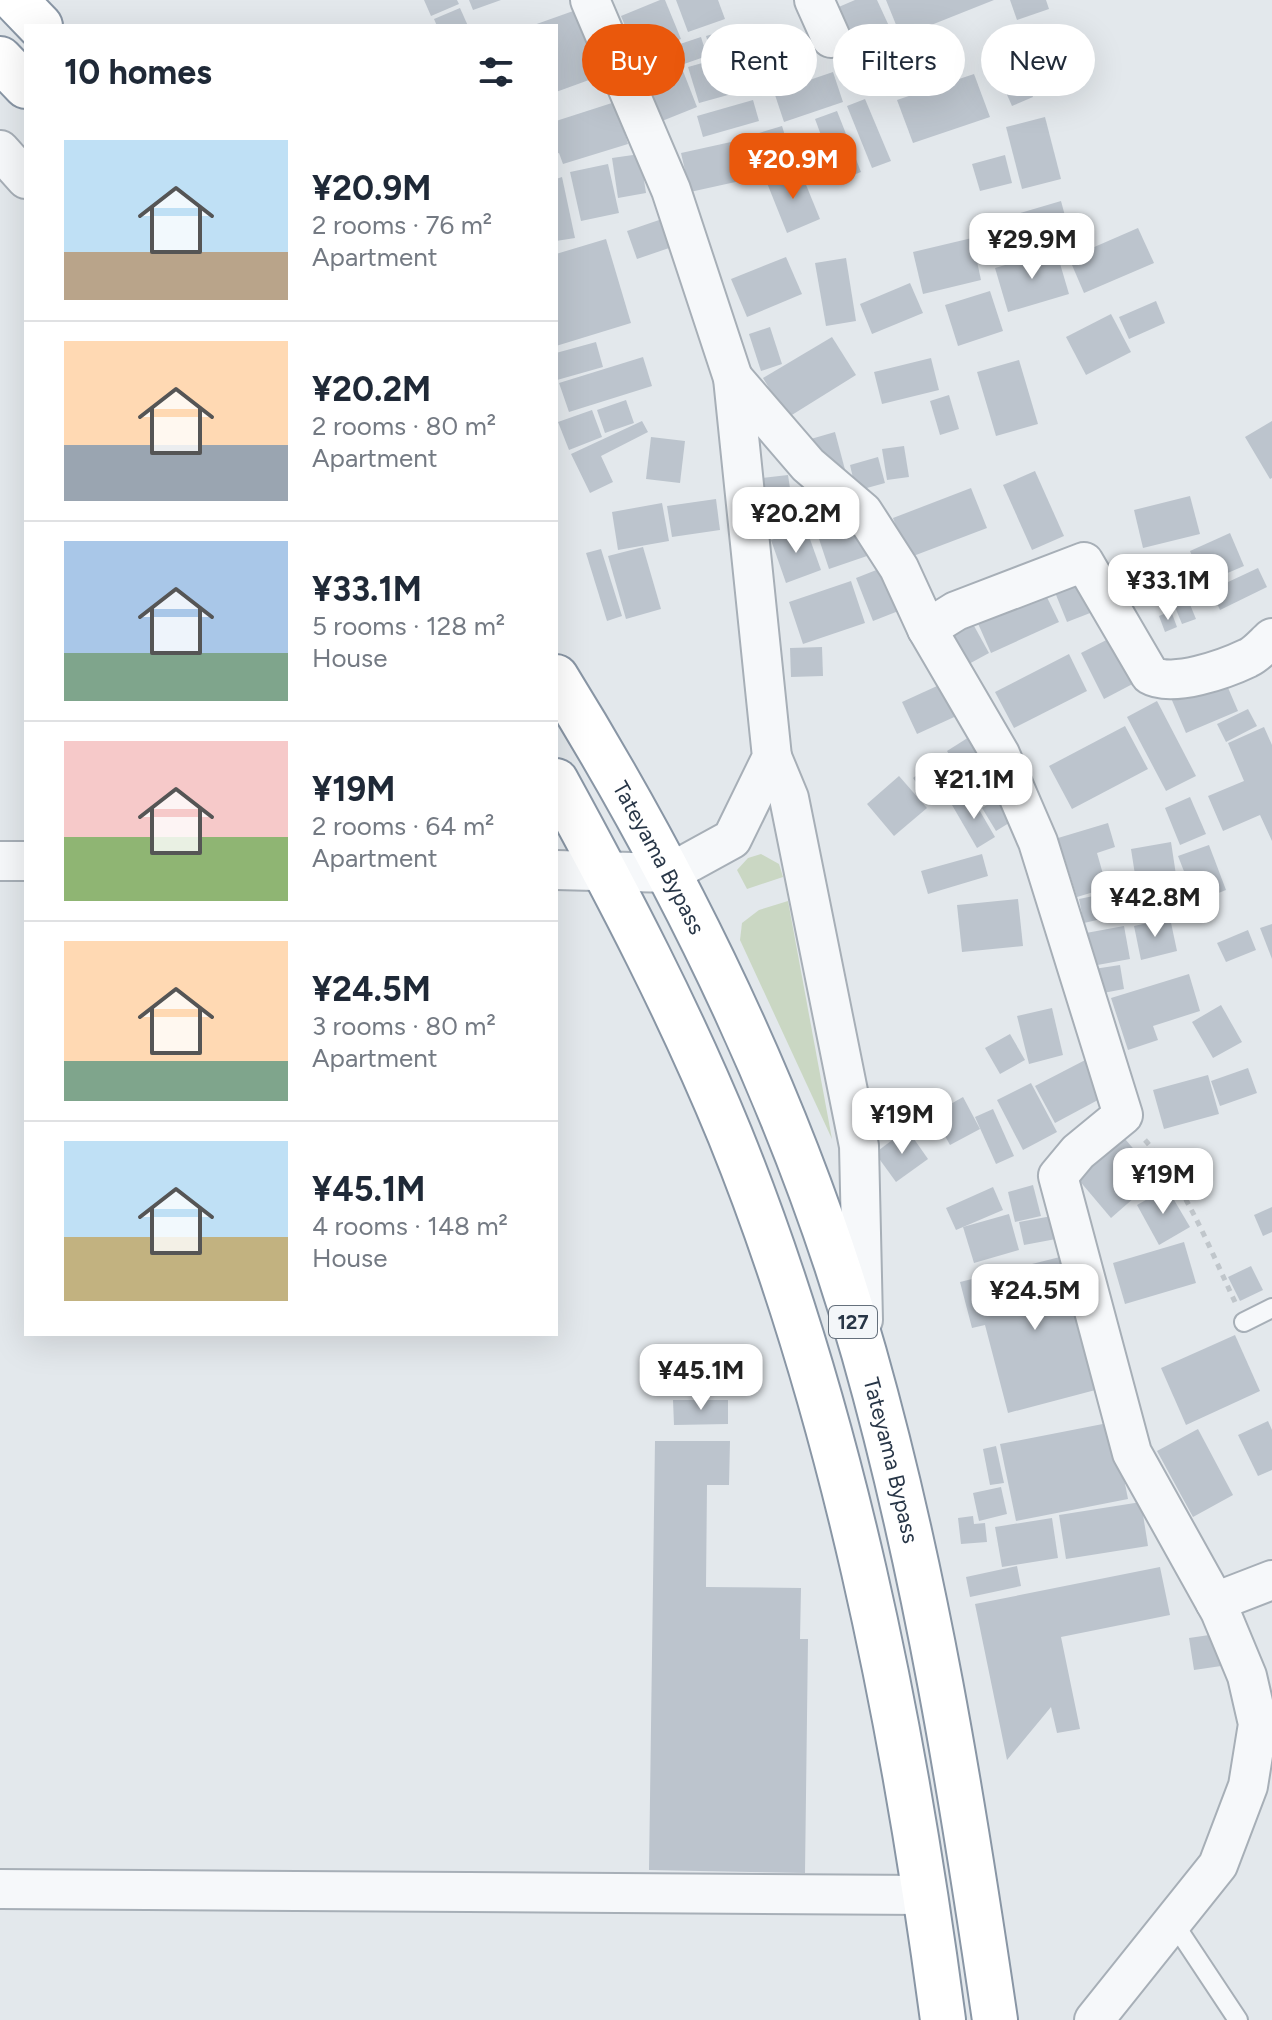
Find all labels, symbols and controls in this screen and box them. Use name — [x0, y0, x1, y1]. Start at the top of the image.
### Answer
chip: Buy — [582, 24, 685, 96]
chip: Rent — [701, 24, 817, 96]
chip: Filters — [833, 24, 965, 96]
chip: New — [981, 24, 1095, 96]
icon: filters — [474, 50, 518, 94]
text: 10 homes — [64, 52, 212, 93]
pin: ¥20.9M — [728, 133, 858, 201]
text: ¥20.9M — [747, 143, 839, 175]
text: ¥20.9M — [312, 168, 431, 209]
icon: home — [128, 172, 224, 268]
text: 2 rooms · 76 m² — [312, 209, 492, 241]
pin: ¥29.9M — [967, 213, 1097, 281]
text: ¥29.9M — [987, 223, 1077, 255]
text: Apartment — [312, 241, 438, 273]
text: ¥20.2M — [312, 369, 431, 410]
icon: home — [128, 373, 224, 469]
text: 2 rooms · 80 m² — [312, 410, 496, 442]
text: Apartment — [312, 442, 438, 474]
pin: ¥20.2M — [731, 487, 861, 555]
text: ¥20.2M — [750, 497, 842, 529]
pin: ¥33.1M — [1103, 554, 1233, 622]
text: ¥33.1M — [1126, 564, 1210, 596]
text: ¥33.1M — [312, 569, 422, 610]
icon: home — [128, 573, 224, 669]
text: 5 rooms · 128 m² — [312, 610, 505, 642]
text: House — [312, 642, 387, 674]
pin: ¥21.1M — [909, 753, 1039, 821]
text: ¥21.1M — [933, 763, 1015, 795]
text: ¥19M — [312, 769, 395, 810]
icon: home — [128, 773, 224, 869]
street label: Tateyama Bypass — [607, 776, 711, 939]
text: 2 rooms · 64 m² — [312, 810, 494, 842]
text: Apartment — [312, 842, 438, 874]
pin: ¥42.8M — [1090, 871, 1220, 939]
text: ¥42.8M — [1109, 881, 1201, 913]
text: ¥24.5M — [312, 969, 431, 1010]
icon: home — [128, 973, 224, 1069]
text: 3 rooms · 80 m² — [312, 1010, 496, 1042]
text: Apartment — [312, 1042, 438, 1074]
pin: ¥19M — [855, 1088, 949, 1156]
text: ¥19M — [870, 1098, 934, 1130]
pin: ¥19M — [1116, 1148, 1210, 1216]
text: ¥19M — [1131, 1158, 1195, 1190]
text: ¥45.1M — [312, 1169, 425, 1210]
icon: home — [128, 1173, 224, 1269]
text: 4 rooms · 148 m² — [312, 1210, 508, 1242]
text: House — [312, 1242, 387, 1274]
pin: ¥24.5M — [970, 1264, 1100, 1332]
text: ¥24.5M — [990, 1274, 1080, 1306]
road number: 127 — [829, 1306, 877, 1338]
pin: ¥45.1M — [636, 1344, 766, 1412]
text: ¥45.1M — [658, 1354, 744, 1386]
street label: Tateyama Bypass — [858, 1374, 925, 1546]

